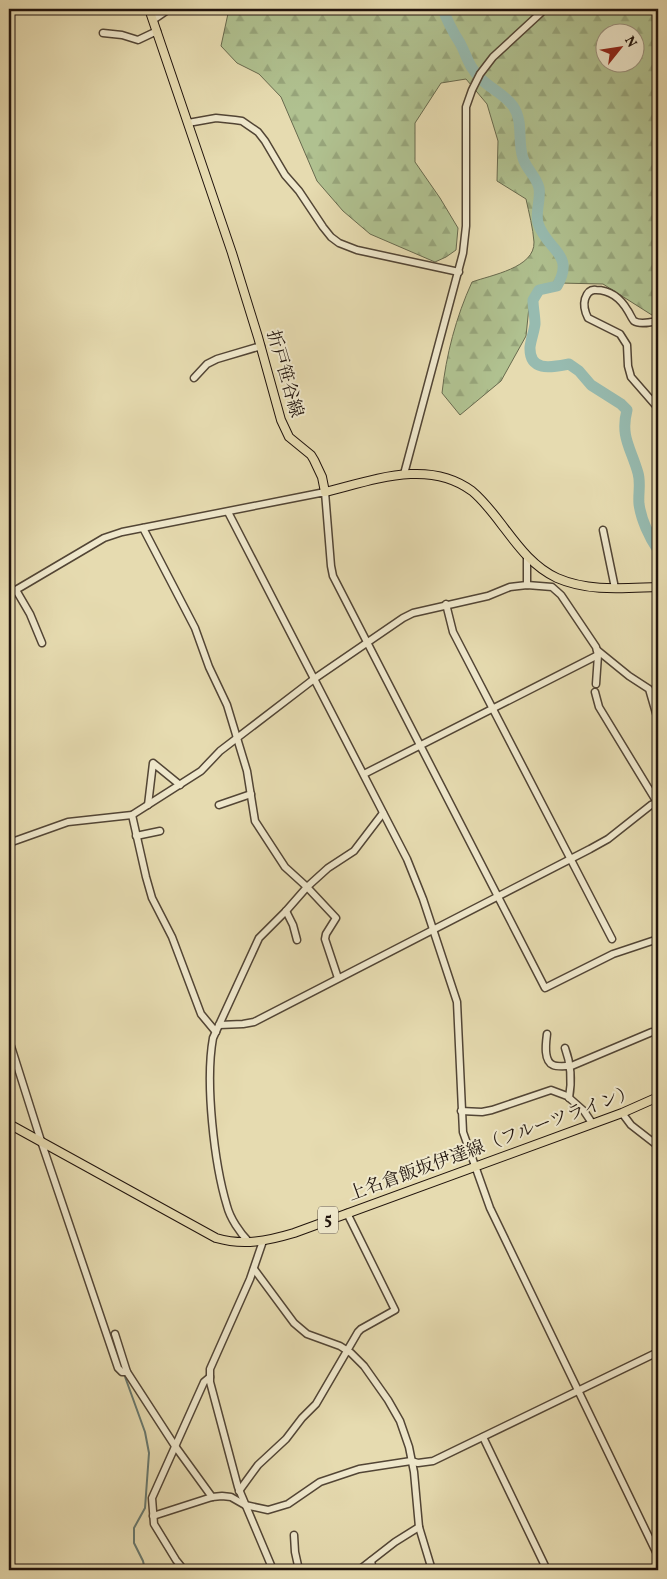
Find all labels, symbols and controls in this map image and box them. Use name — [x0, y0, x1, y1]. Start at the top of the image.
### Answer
north arrow — [594, 22, 644, 72]
text: N — [619, 33, 641, 51]
street label: 折戸笹谷線 — [260, 327, 308, 421]
street label: 上名倉飯坂伊達線（フルーツライン） — [345, 1080, 639, 1208]
road number: 5 — [318, 1206, 338, 1234]

